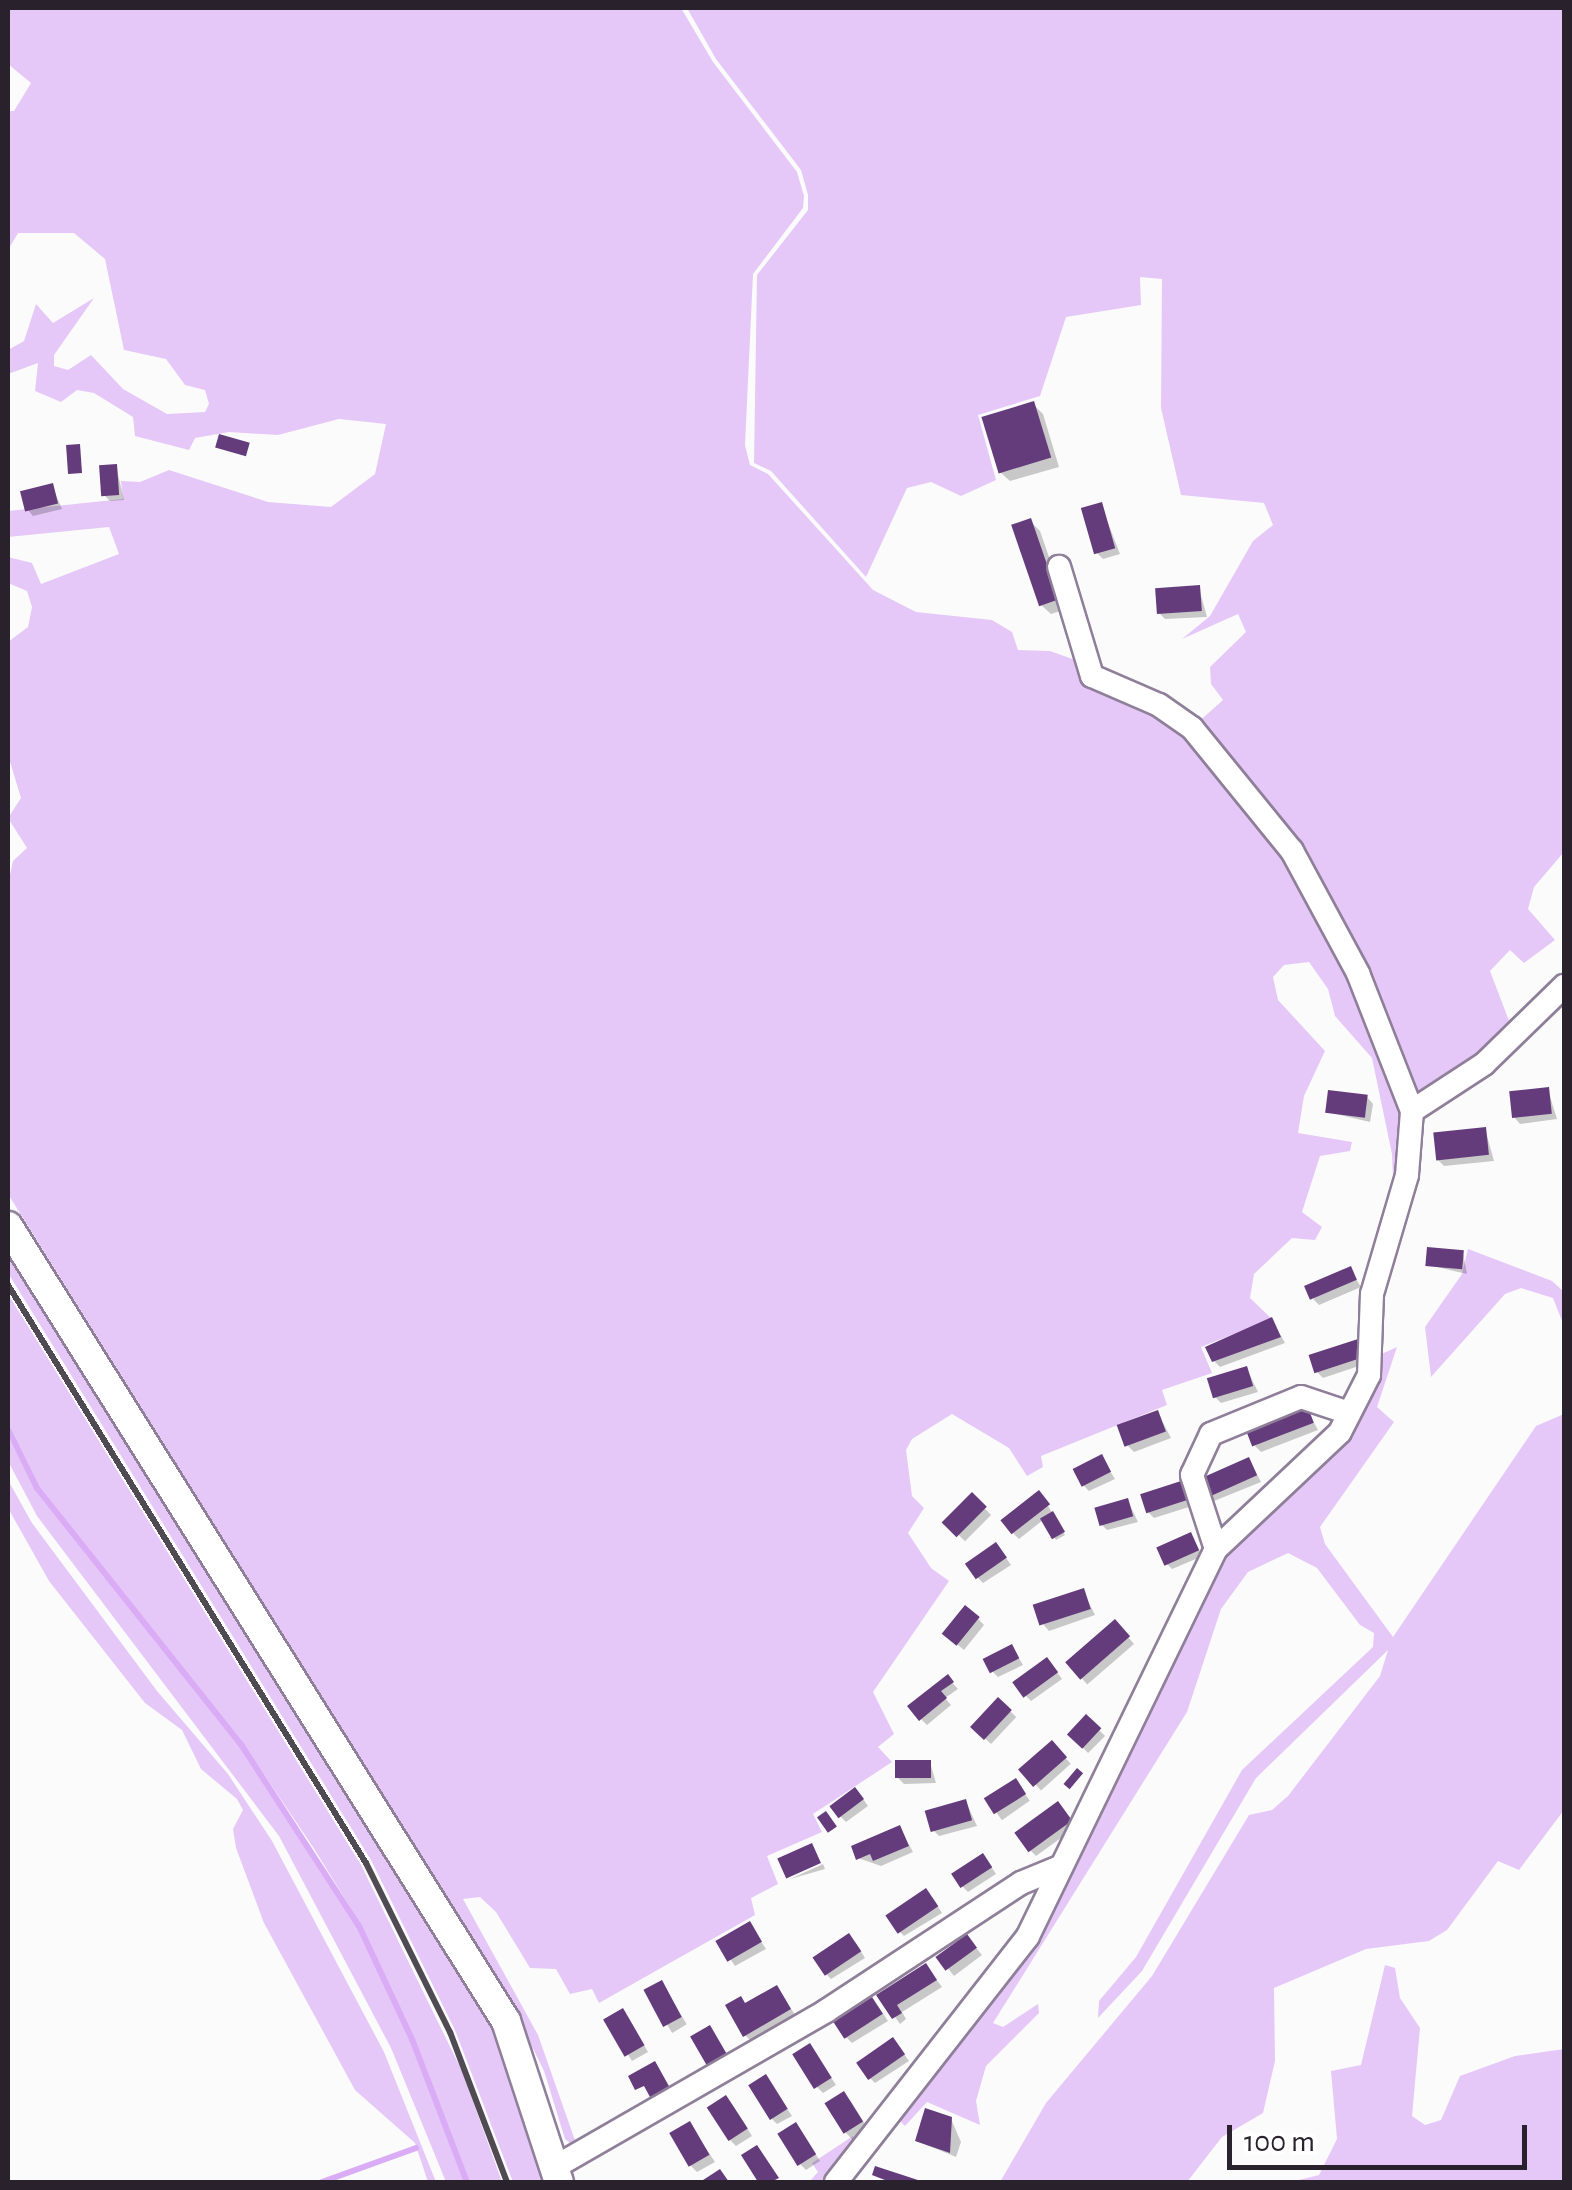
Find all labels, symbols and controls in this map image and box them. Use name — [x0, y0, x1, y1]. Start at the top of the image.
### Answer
scale bar — [1232, 2105, 1532, 2167]
text: 100 m — [1244, 2127, 1315, 2157]

